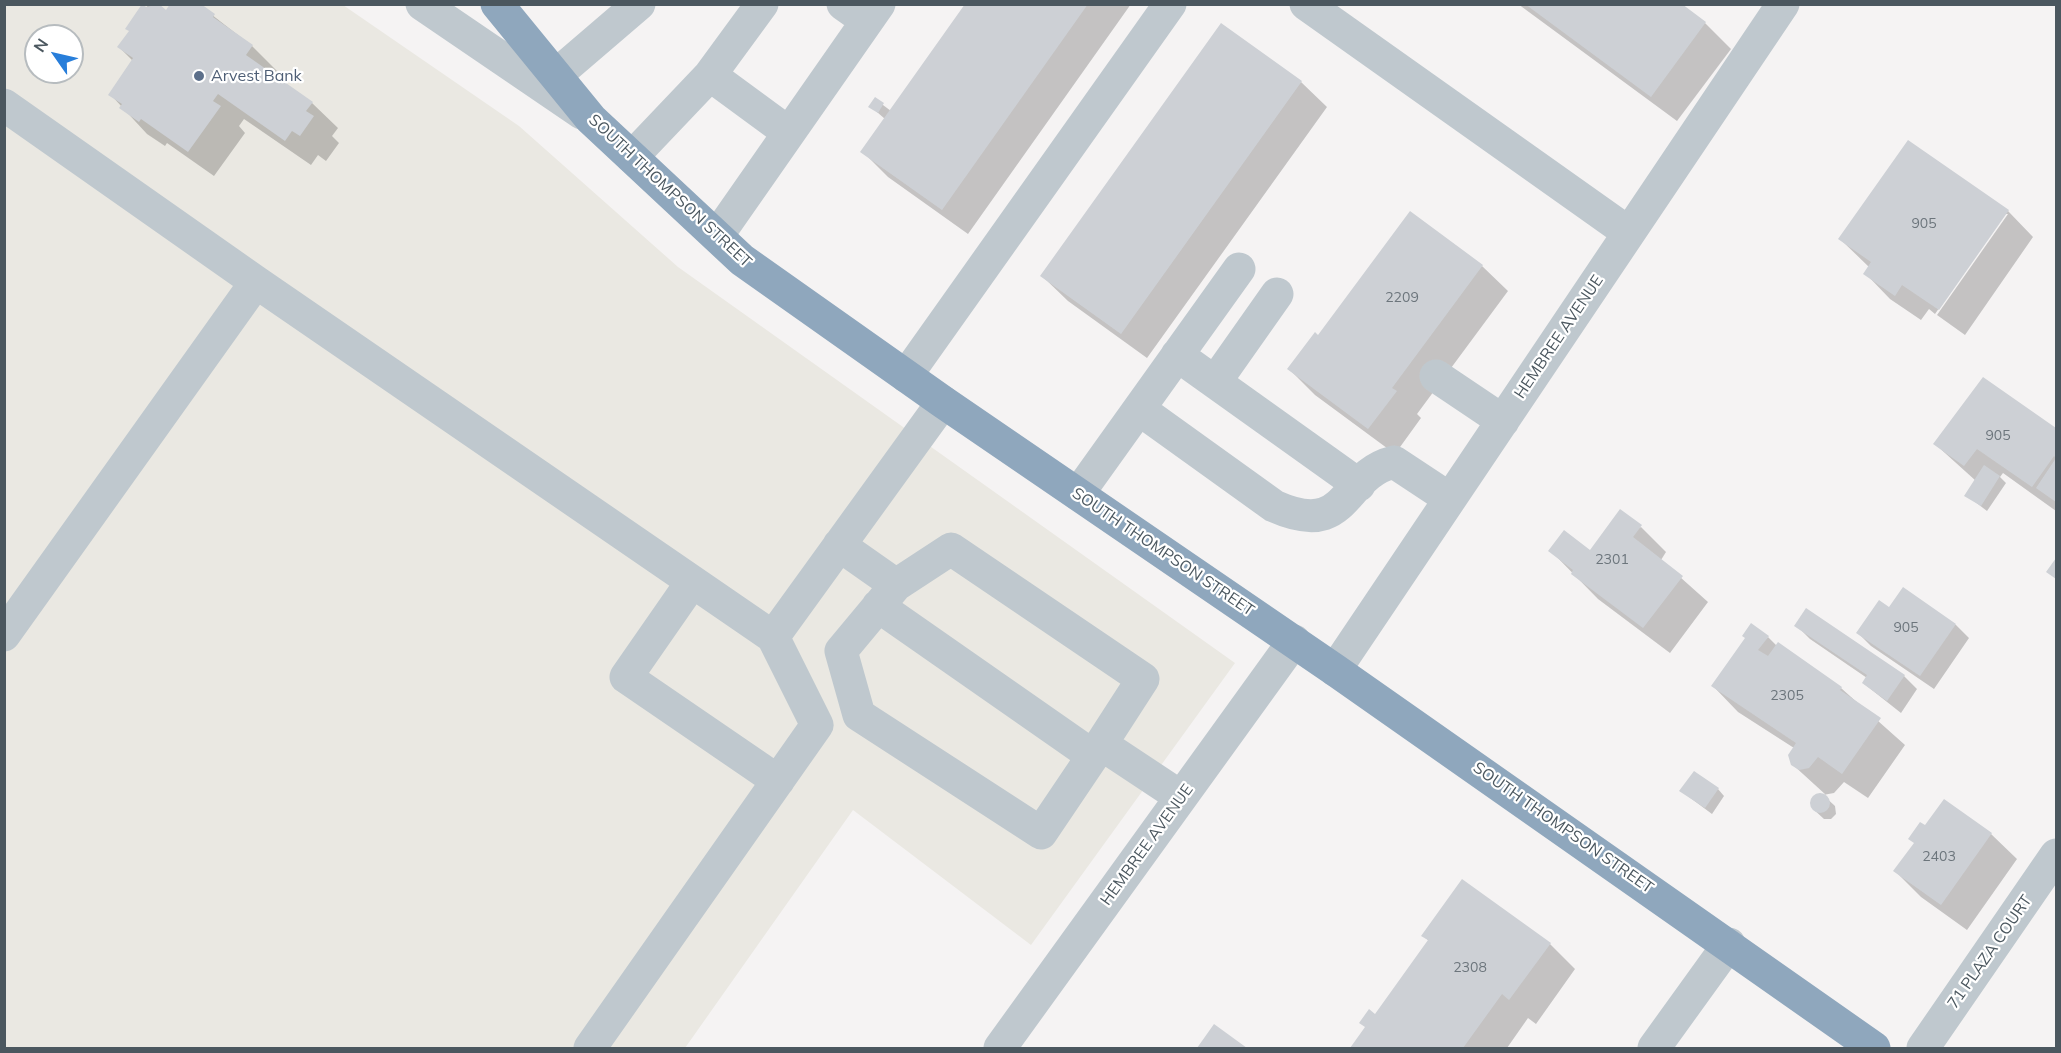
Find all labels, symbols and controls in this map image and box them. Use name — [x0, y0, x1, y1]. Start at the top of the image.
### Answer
north arrow — [24, 24, 84, 84]
text: N — [29, 34, 52, 56]
place label: Arvest Bank — [211, 66, 302, 86]
marker: Arvest Bank — [192, 69, 206, 83]
street label: SOUTH THOMPSON STREET — [585, 110, 755, 272]
house number: 905 — [1911, 216, 1937, 232]
street label: HEMBREE AVENUE — [1511, 272, 1607, 402]
house number: 2209 — [1385, 290, 1419, 306]
house number: 905 — [1985, 428, 2011, 444]
street label: SOUTH THOMPSON STREET — [1068, 484, 1258, 620]
house number: 2301 — [1595, 552, 1629, 568]
house number: 905 — [1893, 620, 1919, 636]
house number: 2305 — [1770, 688, 1804, 704]
street label: SOUTH THOMPSON STREET — [1469, 758, 1657, 898]
street label: HEMBREE AVENUE — [1097, 781, 1197, 909]
house number: 2403 — [1922, 849, 1956, 865]
street label: 71 PLAZA COURT — [1944, 892, 2036, 1012]
house number: 2308 — [1453, 960, 1487, 976]

